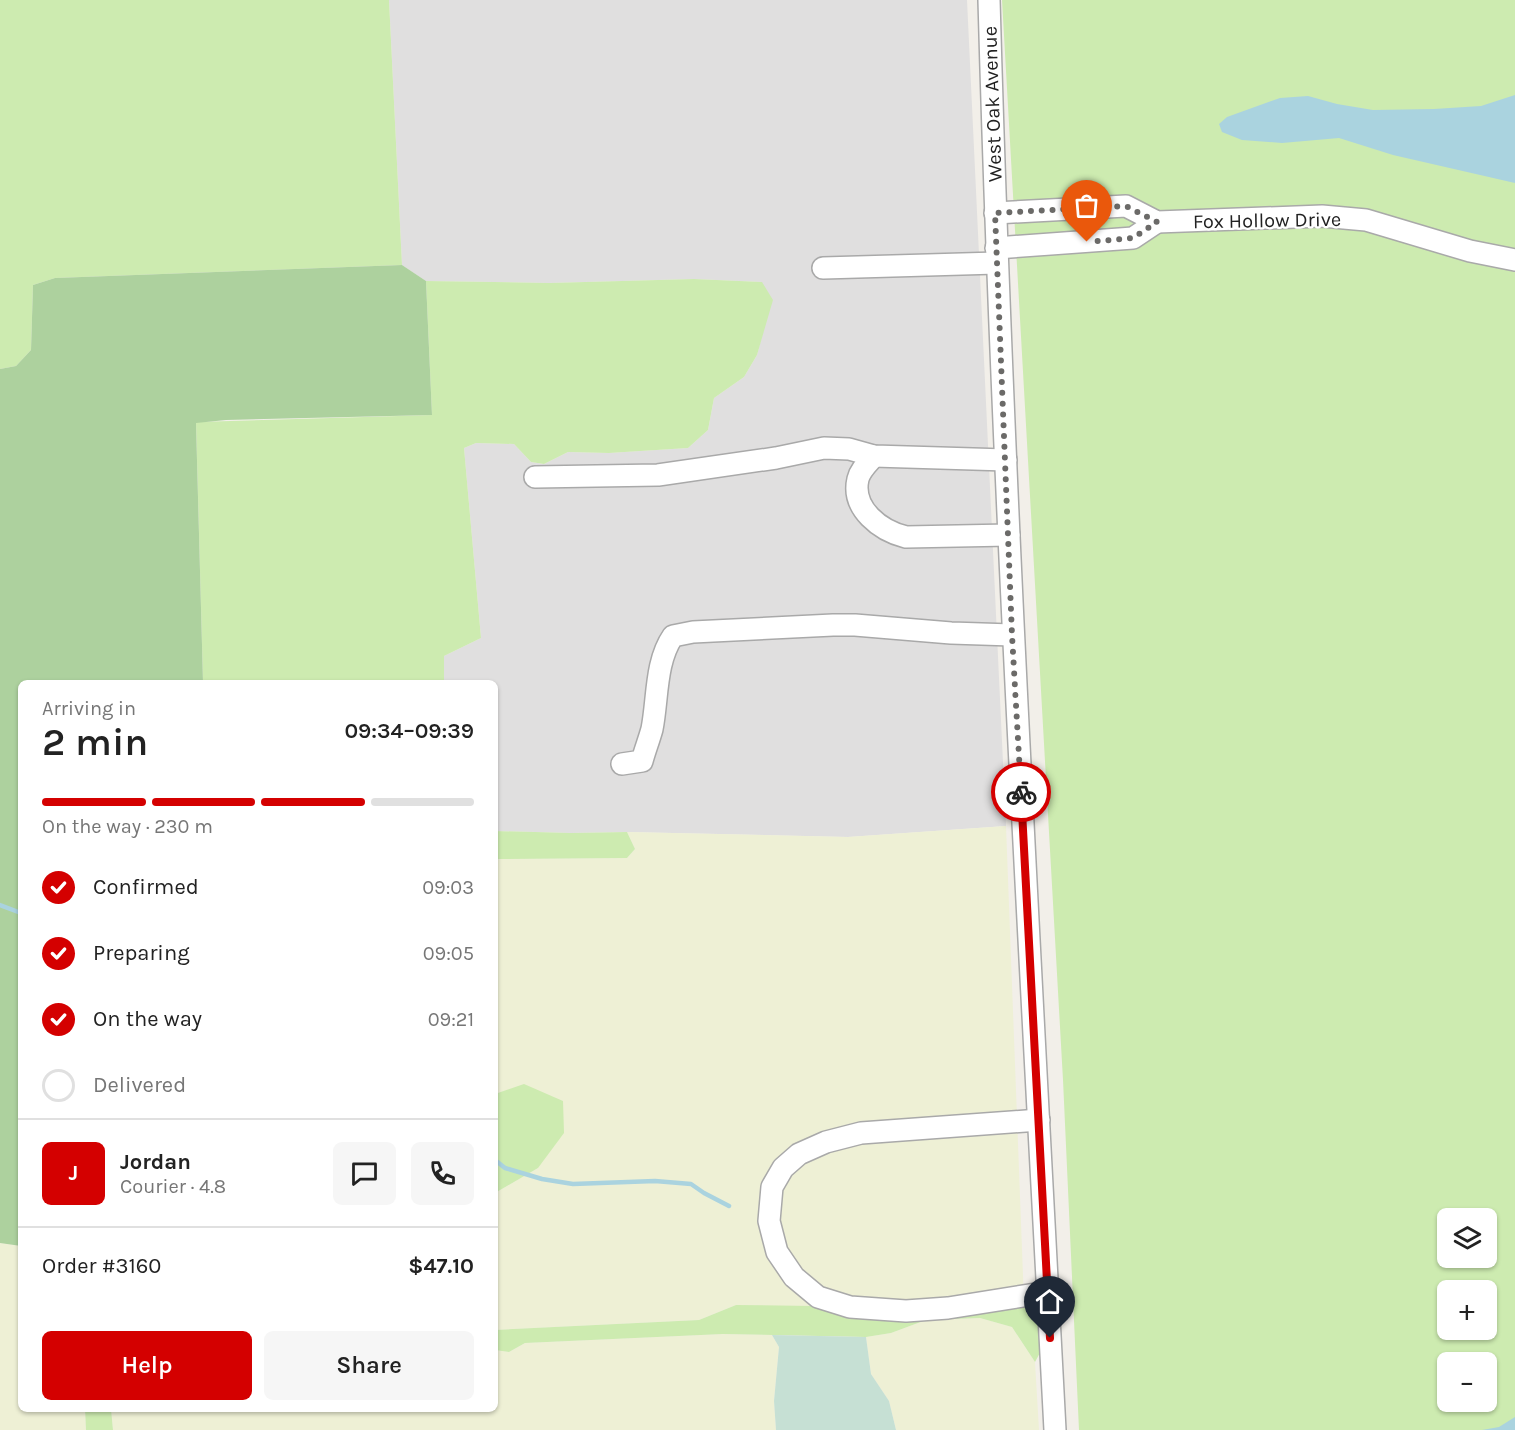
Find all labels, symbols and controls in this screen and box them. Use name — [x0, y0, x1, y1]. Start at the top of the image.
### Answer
street label: West Oak Avenue — [978, 26, 1007, 182]
pin — [1061, 180, 1112, 242]
icon: bag — [1070, 189, 1103, 222]
street label: Fox Hollow Drive — [1193, 208, 1341, 233]
text: Arriving in — [42, 697, 136, 720]
text: 09:34–09:39 — [344, 718, 474, 744]
text: 2 min — [42, 719, 148, 765]
courier — [991, 762, 1051, 822]
icon: bike — [1005, 776, 1038, 809]
text: On the way · 230 m — [42, 815, 213, 838]
icon: check — [42, 871, 75, 904]
text: Confirmed — [93, 874, 199, 900]
text: 09:03 — [422, 876, 474, 899]
icon: check — [42, 937, 75, 970]
text: Preparing — [93, 940, 190, 966]
text: 09:05 — [423, 942, 474, 965]
icon: check — [42, 1003, 75, 1036]
text: On the way — [93, 1006, 202, 1032]
text: 09:21 — [428, 1008, 474, 1031]
text: Delivered — [93, 1072, 186, 1098]
button: chat — [333, 1142, 396, 1205]
button: phone — [411, 1142, 474, 1205]
text: Jordan — [120, 1149, 191, 1175]
text: J — [69, 1160, 78, 1186]
text: Courier · 4.8 — [120, 1175, 226, 1198]
map controls — [1437, 1208, 1497, 1412]
button: layers — [1437, 1208, 1497, 1268]
text: Order #3160 — [42, 1253, 161, 1279]
text: $47.10 — [408, 1253, 474, 1279]
pin — [1024, 1276, 1075, 1338]
button: + — [1437, 1280, 1497, 1340]
icon: home — [1033, 1285, 1066, 1318]
button: Help — [42, 1331, 252, 1400]
button: Share — [264, 1331, 474, 1400]
button: − — [1437, 1352, 1497, 1412]

